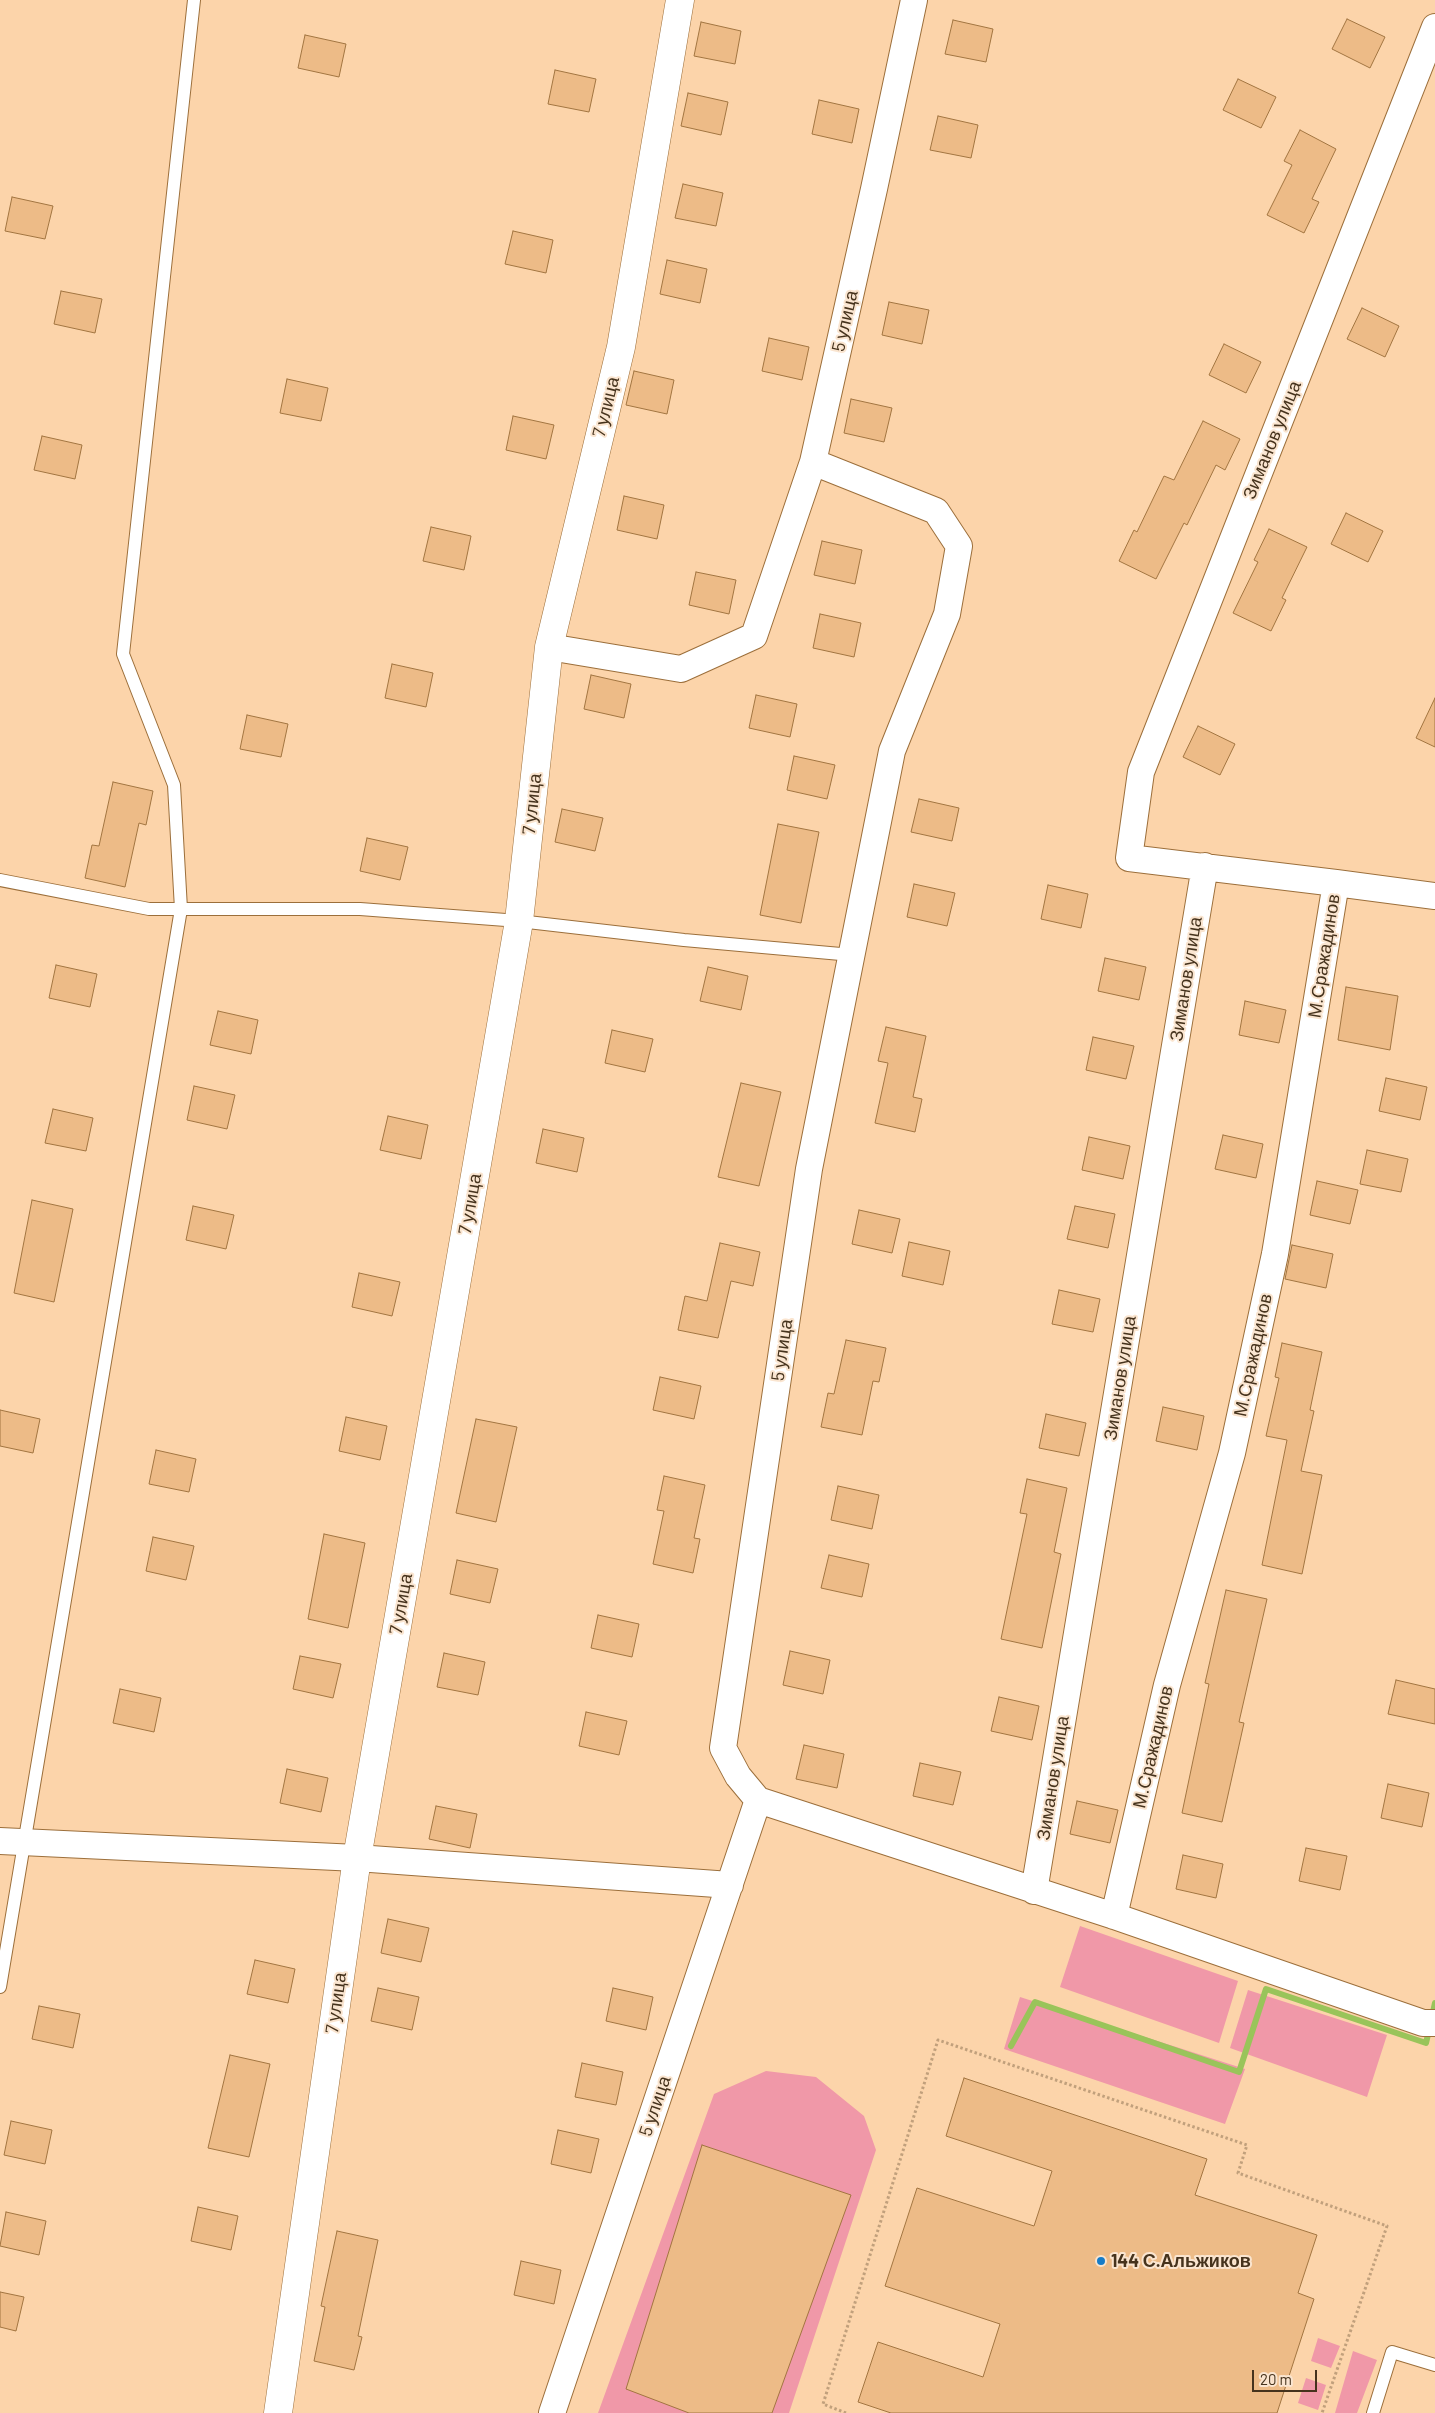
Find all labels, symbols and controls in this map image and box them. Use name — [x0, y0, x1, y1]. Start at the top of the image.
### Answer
street label: 5 улица — [827, 288, 863, 354]
street label: 7 улица — [588, 375, 624, 439]
street label: Зиманов улица — [1238, 378, 1306, 502]
street label: 7 улица — [518, 772, 546, 836]
street label: М.Сражадинов — [1304, 893, 1344, 1019]
street label: Зиманов улица — [1165, 915, 1207, 1043]
street label: 7 улица — [454, 1172, 486, 1236]
street label: М.Сражадинов — [1229, 1292, 1277, 1418]
street label: Зиманов улица — [1099, 1314, 1141, 1442]
street label: 5 улица — [767, 1318, 797, 1382]
street label: 7 улица — [385, 1572, 417, 1636]
street label: М.Сражадинов — [1128, 1684, 1178, 1810]
street label: Зиманов улица — [1032, 1714, 1074, 1842]
street label: 7 улица — [321, 1971, 351, 2035]
street label: 5 улица — [635, 2073, 675, 2139]
place label: 144 С.Альжиков — [1111, 2250, 1251, 2272]
marker: 144 С.Альжиков — [1095, 2255, 1107, 2267]
scale bar — [1255, 2360, 1320, 2392]
text: 20 m — [1260, 2370, 1292, 2388]

